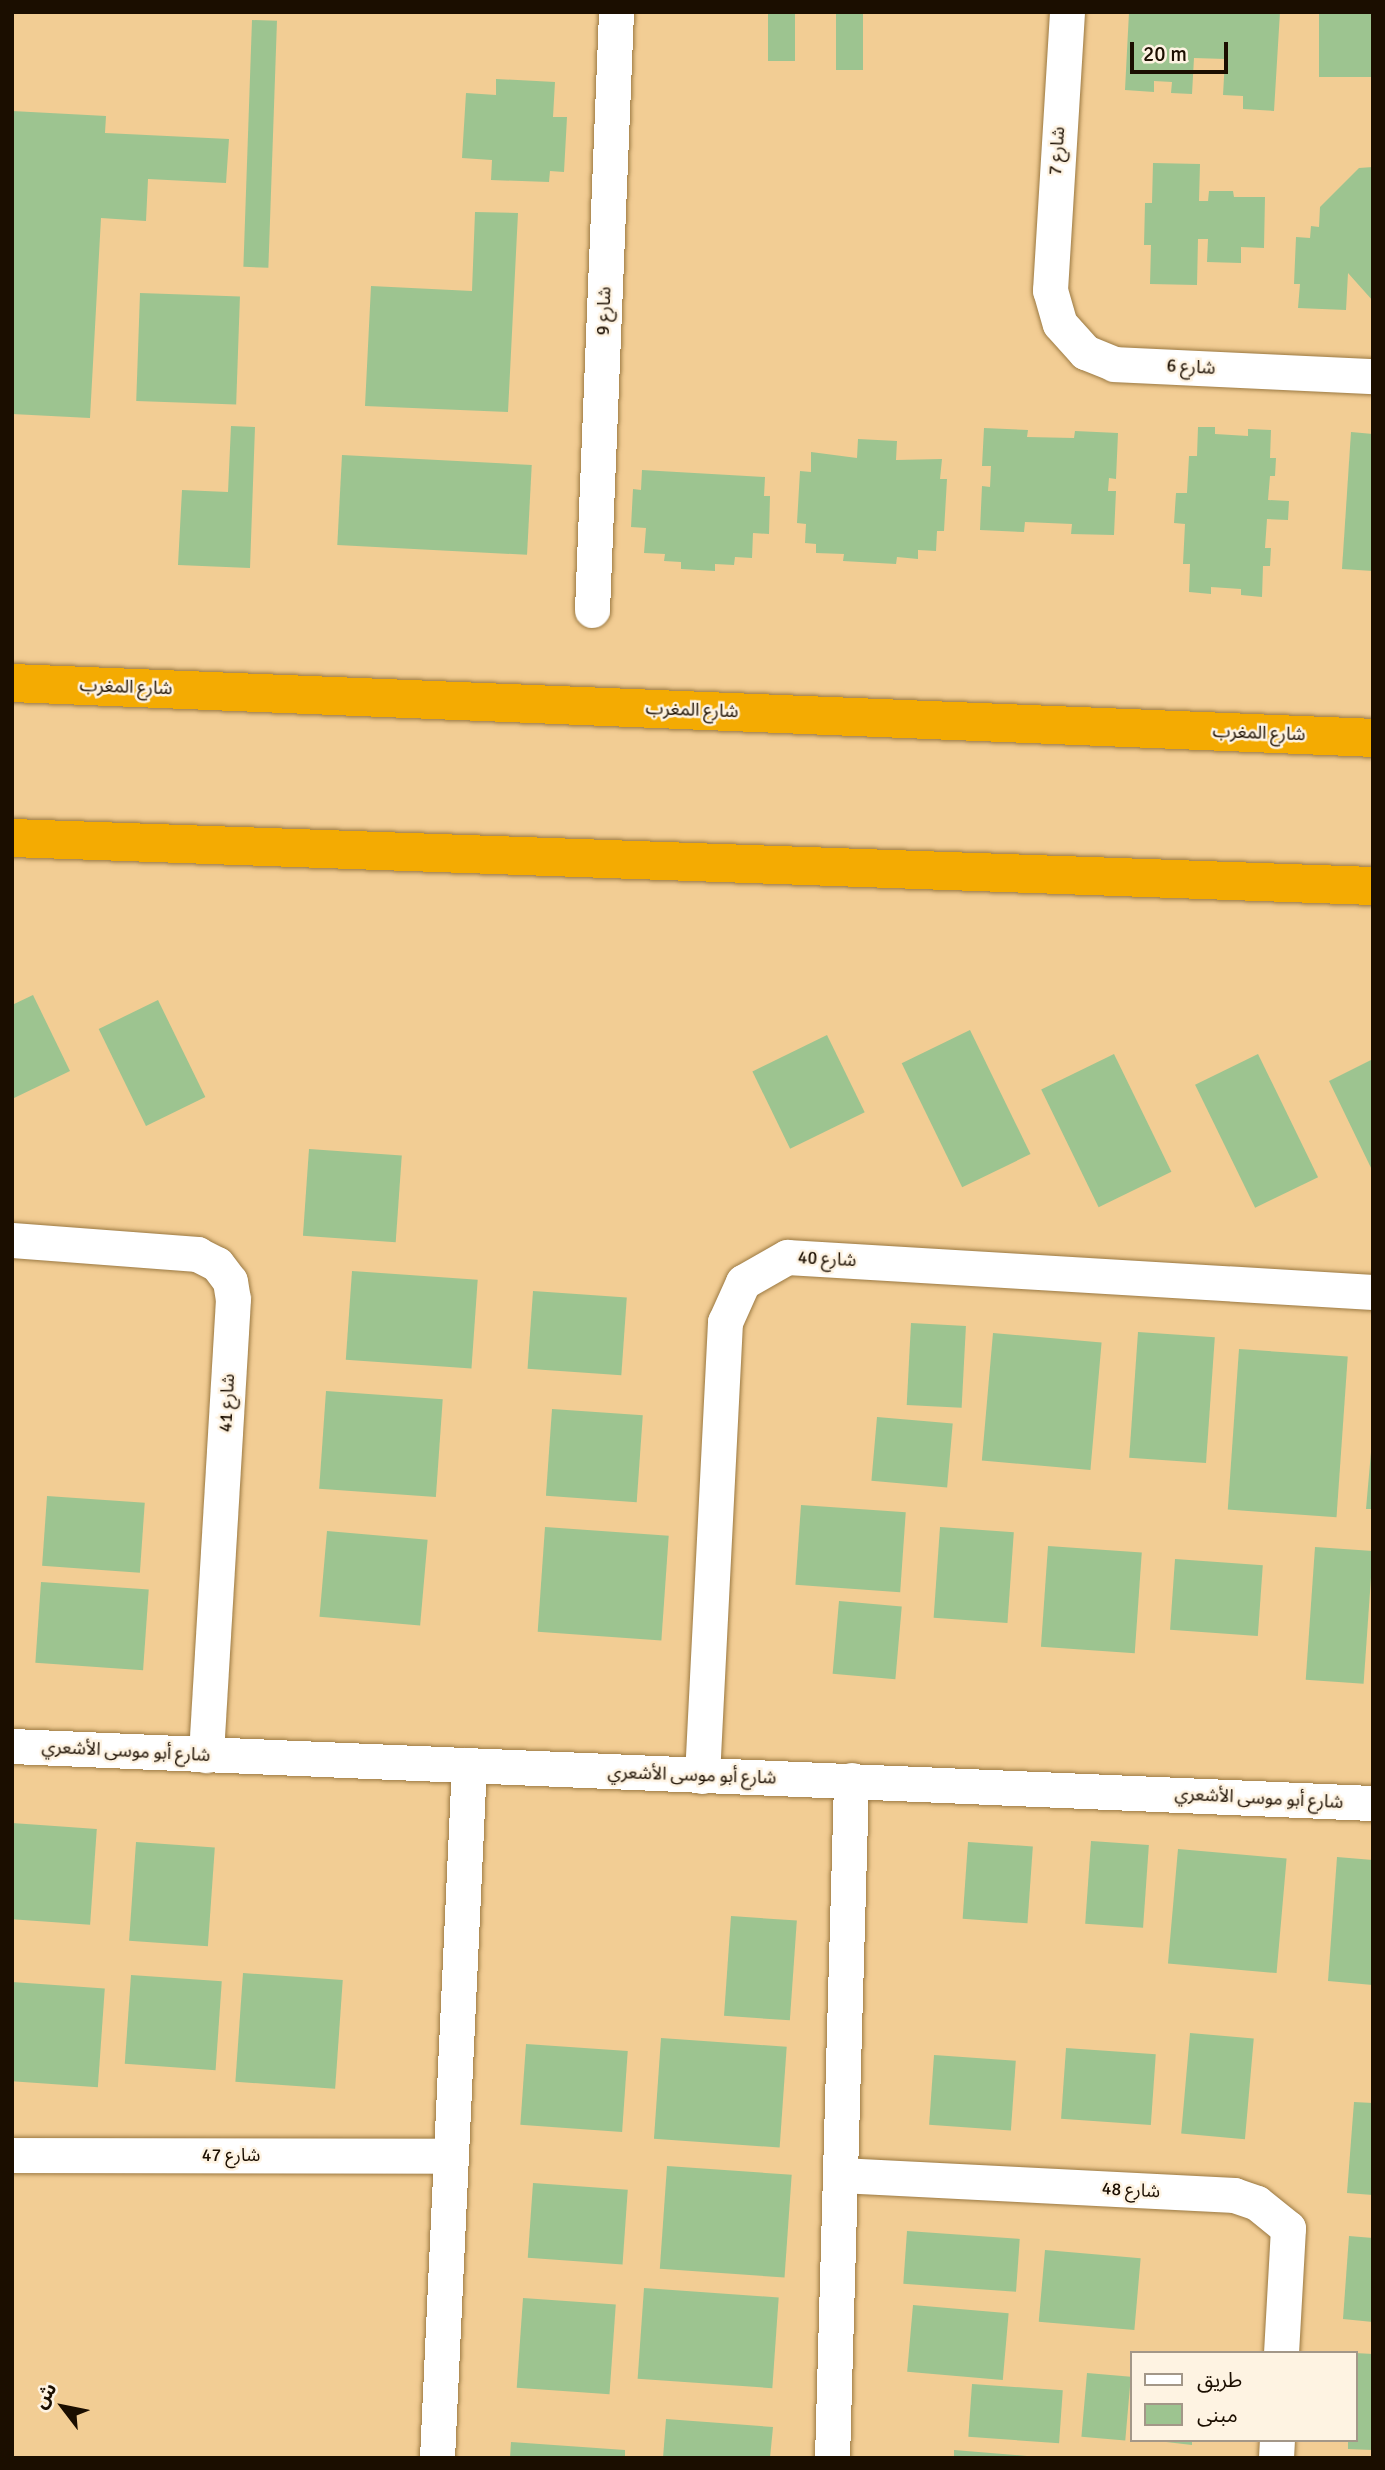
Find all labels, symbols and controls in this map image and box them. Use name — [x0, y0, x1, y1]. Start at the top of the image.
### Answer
scale bar — [1133, 28, 1231, 72]
text: 20 m — [1143, 41, 1187, 67]
street label: شارع 7 — [1045, 126, 1069, 176]
street label: شارع 9 — [592, 286, 616, 336]
street label: شارع 6 — [1166, 355, 1216, 379]
street label: شارع المغرب — [79, 675, 173, 699]
street label: شارع المغرب — [645, 698, 739, 722]
street label: شارع المغرب — [1212, 721, 1306, 745]
street label: شارع 40 — [797, 1247, 857, 1271]
street label: شارع 41 — [215, 1373, 239, 1433]
street label: شارع أبو موسى الأشعري — [41, 1736, 211, 1766]
street label: شارع أبو موسى الأشعري — [607, 1761, 777, 1789]
street label: شارع أبو موسى الأشعري — [1174, 1783, 1344, 1813]
street label: شارع 47 — [202, 2144, 260, 2166]
street label: شارع 48 — [1101, 2178, 1161, 2202]
legend — [1130, 2351, 1357, 2442]
text: طريق — [1197, 2367, 1242, 2393]
north arrow — [28, 2372, 98, 2442]
text: ش — [28, 2378, 62, 2413]
text: مبنى — [1197, 2402, 1238, 2428]

